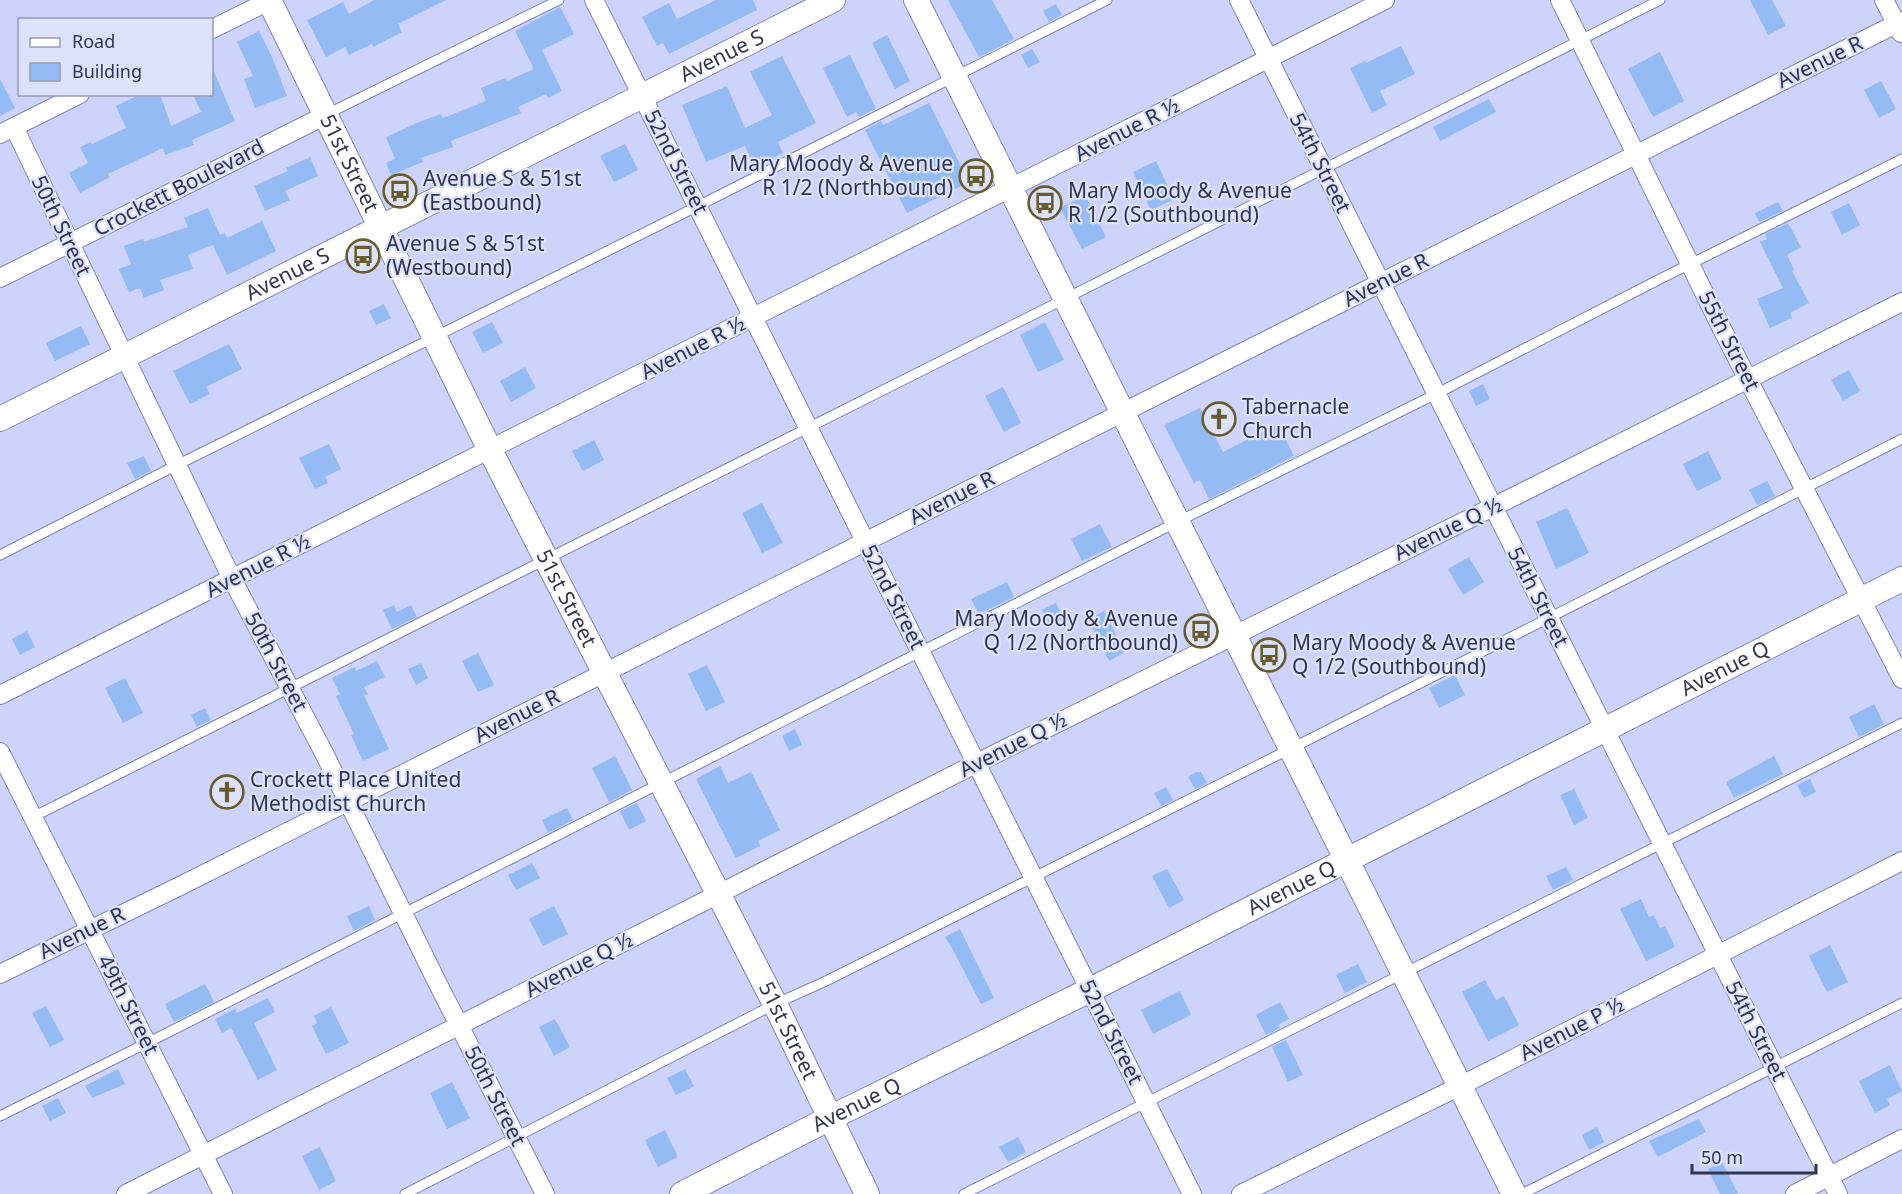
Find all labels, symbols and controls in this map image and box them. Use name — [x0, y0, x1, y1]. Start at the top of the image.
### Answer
legend — [18, 18, 213, 96]
street label: Avenue S — [675, 22, 768, 88]
street label: Avenue R — [1772, 28, 1867, 94]
text: Road — [72, 29, 115, 53]
text: Building — [72, 59, 142, 83]
street label: Avenue R ½ — [1069, 91, 1184, 167]
street label: 52nd Street — [639, 104, 715, 219]
street label: 54th Street — [1284, 108, 1358, 218]
street label: 51st Street — [314, 109, 386, 217]
street label: Crockett Boulevard — [89, 132, 269, 242]
place label: Mary Moody & Avenue R 1/2 (Northbound) — [729, 149, 953, 201]
bus stop icon: Mary Moody & Avenue R 1/2 (Northbound) — [958, 158, 994, 194]
place label: Avenue S & 51st (Eastbound) — [423, 164, 582, 216]
street label: 50th Street — [25, 171, 98, 281]
bus stop icon: Avenue S & 51st (Eastbound) — [382, 173, 418, 209]
place label: Mary Moody & Avenue R 1/2 (Southbound) — [1068, 176, 1292, 228]
bus stop icon: Mary Moody & Avenue R 1/2 (Southbound) — [1027, 185, 1063, 221]
place label: Avenue S & 51st (Westbound) — [386, 229, 545, 281]
bus stop icon: Avenue S & 51st (Westbound) — [345, 238, 381, 274]
street label: Avenue S — [240, 241, 334, 306]
street label: Avenue R — [1338, 246, 1433, 313]
street label: 55th Street — [1693, 286, 1767, 396]
street label: Avenue R ½ — [635, 309, 750, 385]
place label: Tabernacle Church — [1242, 392, 1349, 444]
church icon: Tabernacle Church — [1201, 401, 1237, 437]
street label: Avenue R — [904, 464, 999, 531]
street label: Avenue Q ½ — [1389, 490, 1506, 566]
street label: Avenue R ½ — [200, 527, 315, 603]
street label: 52nd Street — [856, 539, 932, 654]
street label: 54th Street — [1502, 542, 1576, 652]
street label: 51st Street — [530, 544, 604, 652]
place label: Mary Moody & Avenue Q 1/2 (Northbound) — [954, 604, 1178, 656]
street label: 50th Street — [239, 607, 315, 716]
bus stop icon: Mary Moody & Avenue Q 1/2 (Northbound) — [1183, 613, 1219, 649]
place label: Mary Moody & Avenue Q 1/2 (Southbound) — [1292, 628, 1516, 680]
street label: Avenue Q — [1676, 634, 1774, 702]
bus stop icon: Mary Moody & Avenue Q 1/2 (Southbound) — [1251, 637, 1287, 673]
street label: Avenue R — [469, 682, 564, 749]
street label: Avenue Q ½ — [954, 705, 1071, 783]
place label: Crockett Place United Methodist Church — [250, 765, 461, 817]
church icon: Crockett Place United Methodist Church — [209, 774, 245, 810]
street label: Avenue Q — [1242, 853, 1340, 921]
street label: Avenue R — [34, 899, 129, 965]
street label: Avenue Q ½ — [520, 925, 637, 1003]
street label: 49th Street — [92, 950, 166, 1060]
street label: 52nd Street — [1074, 974, 1150, 1089]
street label: 51st Street — [753, 976, 825, 1084]
street label: 54th Street — [1720, 976, 1794, 1086]
street label: Avenue P ½ — [1515, 990, 1628, 1066]
street label: 50th Street — [459, 1041, 533, 1151]
street label: Avenue Q — [807, 1070, 905, 1138]
scale bar — [1692, 1137, 1816, 1175]
text: 50 m — [1701, 1145, 1743, 1169]

